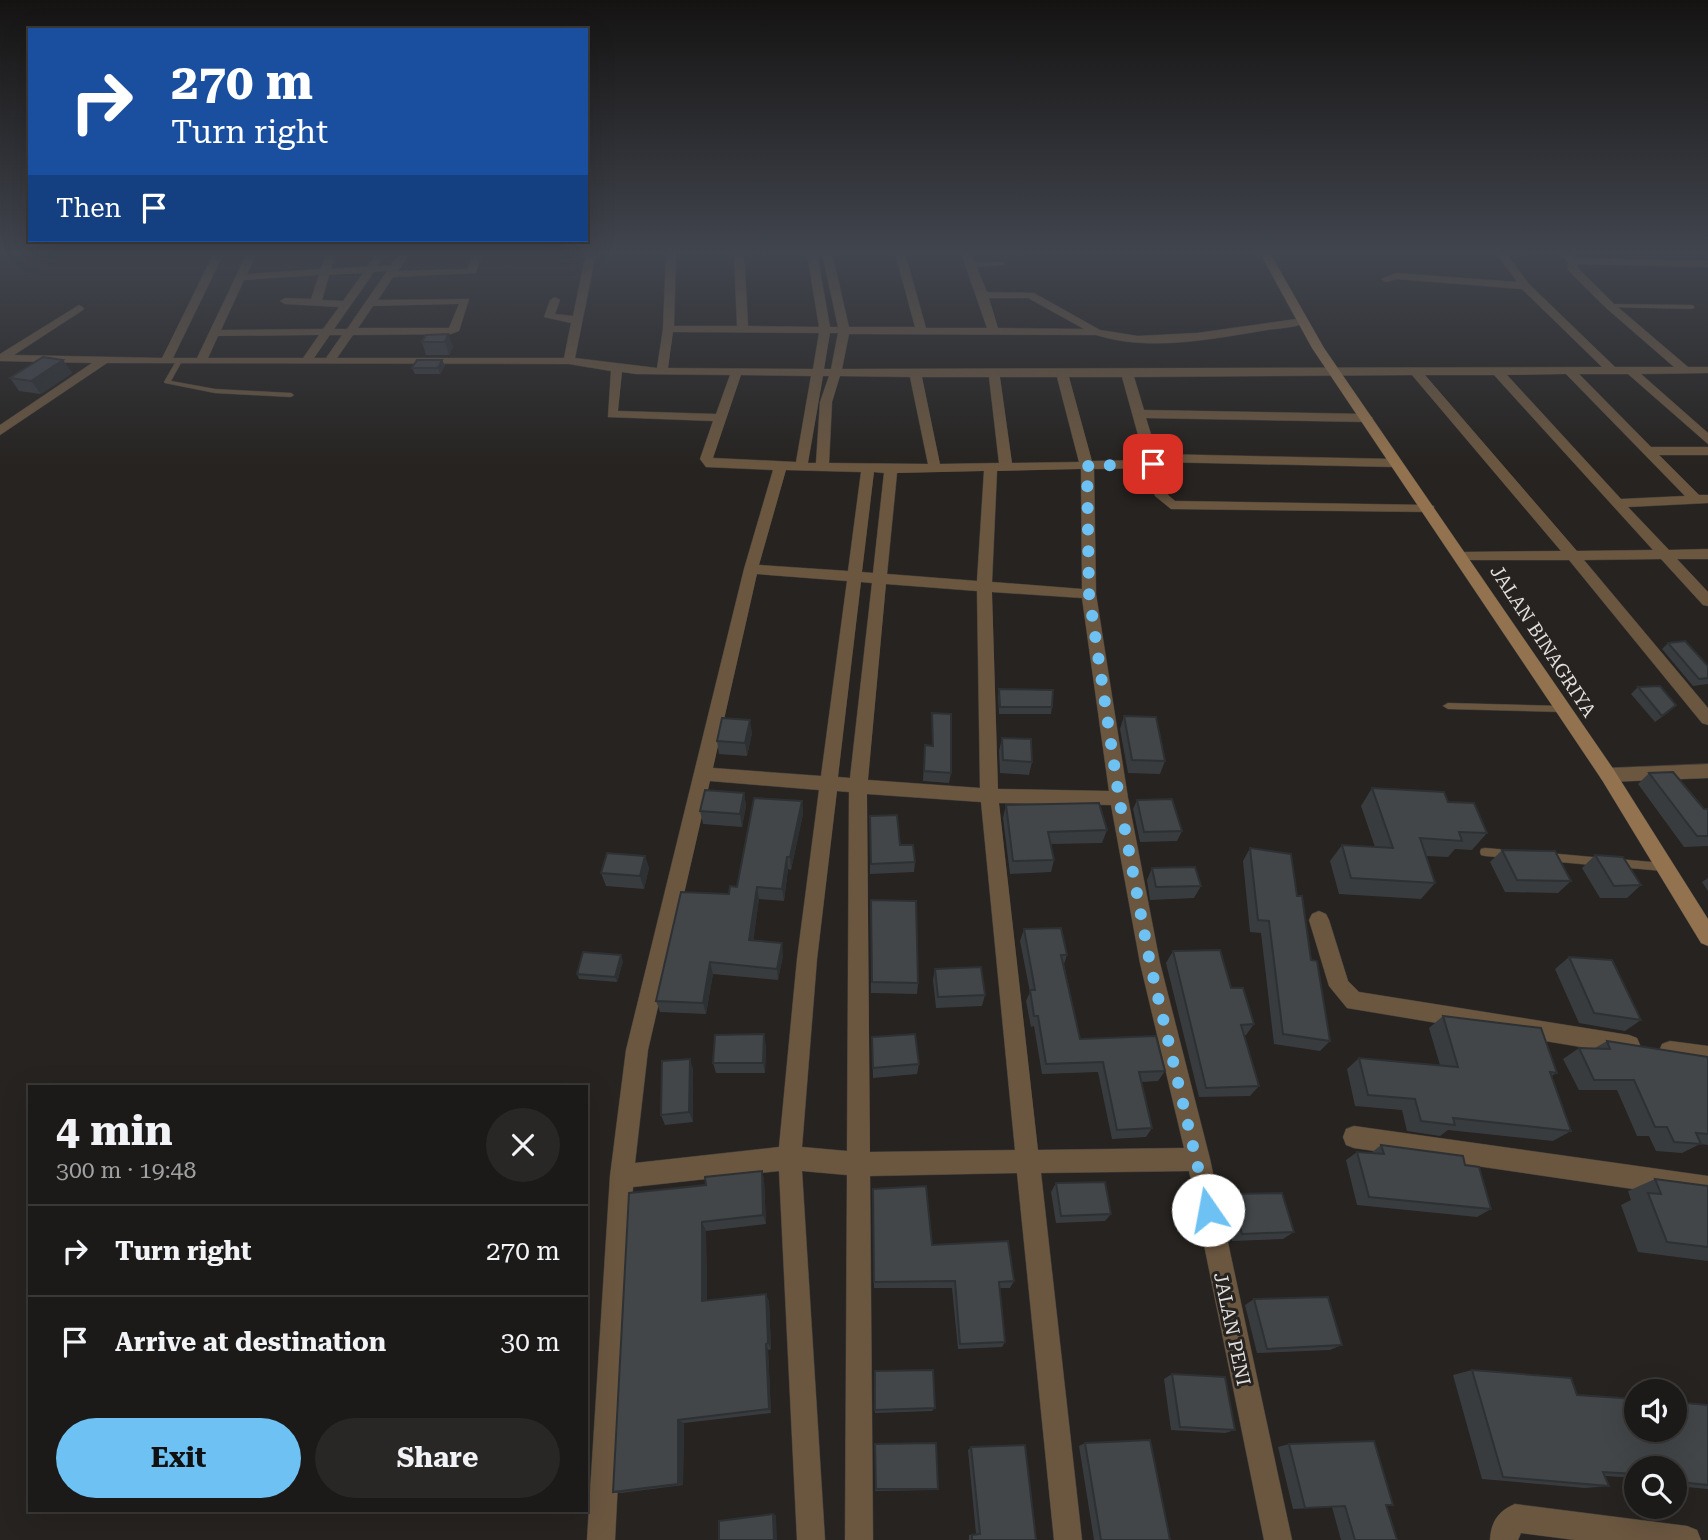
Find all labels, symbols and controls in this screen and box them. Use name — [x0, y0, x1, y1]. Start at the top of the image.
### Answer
text: 270 m — [171, 54, 313, 111]
icon: right — [56, 56, 147, 147]
text: Turn right — [171, 113, 328, 151]
icon: arrive — [135, 189, 173, 227]
text: Then — [56, 193, 121, 223]
pin — [1123, 434, 1183, 494]
icon: arrive — [1134, 445, 1172, 483]
street label: JALAN BINAGRIYA — [1485, 561, 1601, 722]
text: 4 min — [56, 1106, 173, 1155]
button: close — [486, 1108, 560, 1182]
text: 300 m · 19:48 — [56, 1157, 196, 1184]
position arrow — [1171, 1173, 1245, 1247]
icon: right — [56, 1232, 94, 1270]
text: Turn right — [115, 1236, 251, 1266]
text: 270 m — [486, 1236, 560, 1266]
street label: JALAN PENI — [1209, 1270, 1255, 1388]
icon: arrive — [56, 1323, 94, 1361]
text: Arrive at destination — [115, 1327, 386, 1357]
text: 30 m — [501, 1327, 560, 1357]
map controls — [1624, 1379, 1687, 1519]
button: sound — [1624, 1379, 1687, 1442]
button: Exit — [56, 1418, 301, 1498]
button: Share — [315, 1418, 560, 1498]
button: search — [1624, 1456, 1687, 1519]

